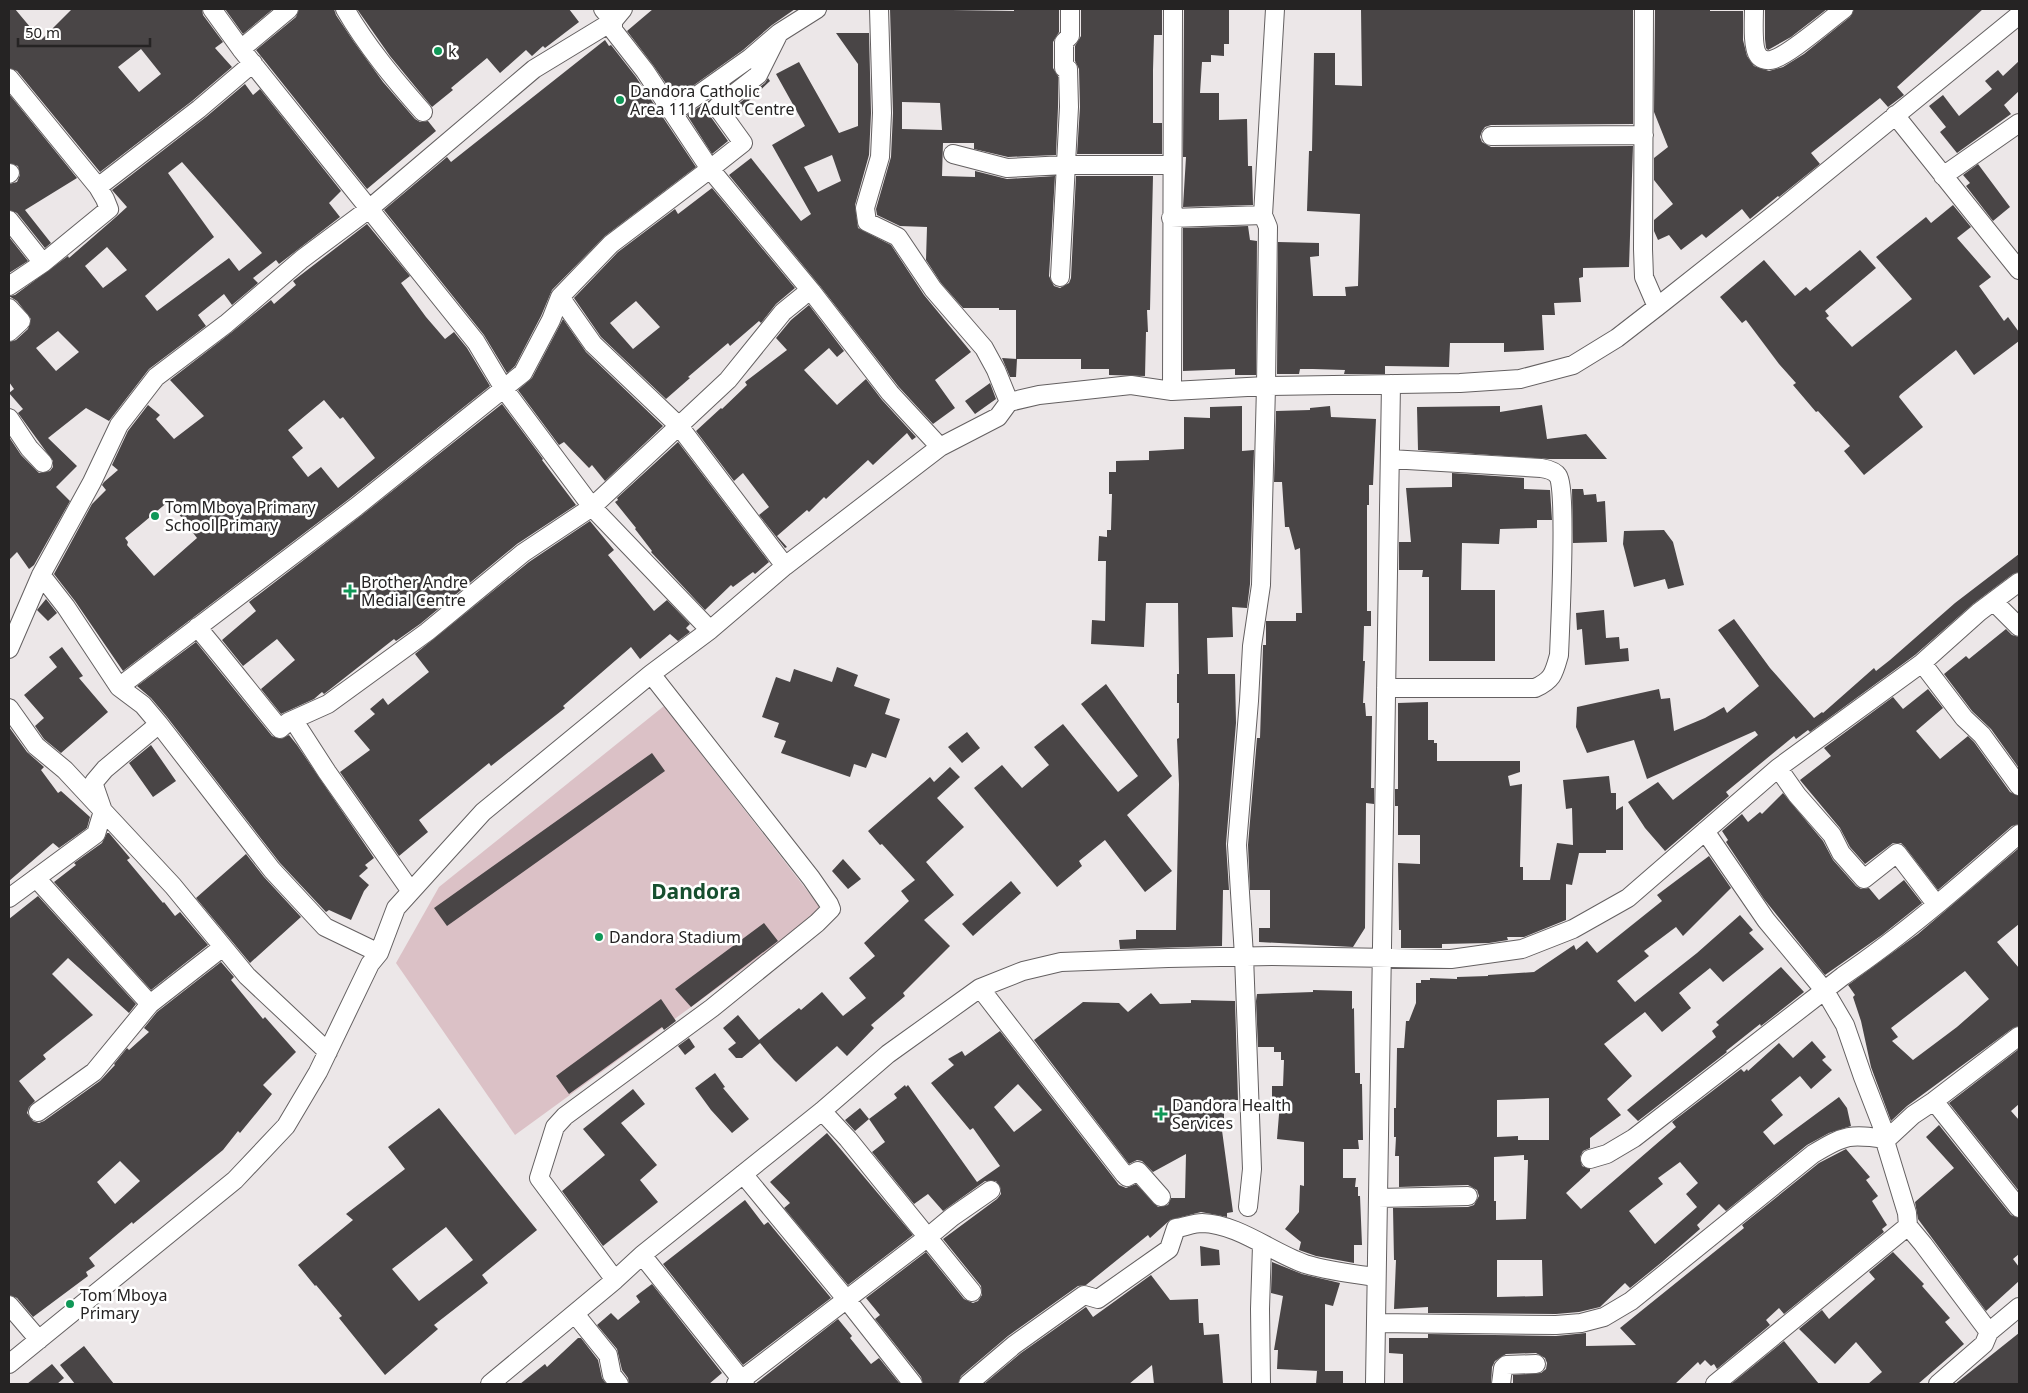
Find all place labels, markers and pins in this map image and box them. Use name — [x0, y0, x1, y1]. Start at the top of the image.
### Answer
place label: k — [448, 40, 457, 62]
marker: k — [432, 45, 444, 57]
place label: Dandora Catholic Area 111 Adult Centre — [630, 80, 794, 120]
marker: Dandora Catholic Area 111 Adult Centre — [614, 94, 626, 106]
place label: Tom Mboya Primary School Primary — [165, 496, 317, 536]
marker: Tom Mboya Primary School Primary — [149, 510, 161, 522]
place label: Brother Andre Medial Centre — [361, 571, 468, 611]
marker: Brother Andre Medial Centre — [343, 584, 357, 598]
place label: Dandora Stadium — [609, 926, 741, 948]
marker: Dandora Stadium — [593, 931, 605, 943]
place label: Dandora Health Services — [1172, 1094, 1291, 1134]
marker: Dandora Health Services — [1154, 1107, 1168, 1121]
place label: Tom Mboya Primary — [80, 1284, 167, 1324]
marker: Tom Mboya Primary — [64, 1298, 76, 1310]

